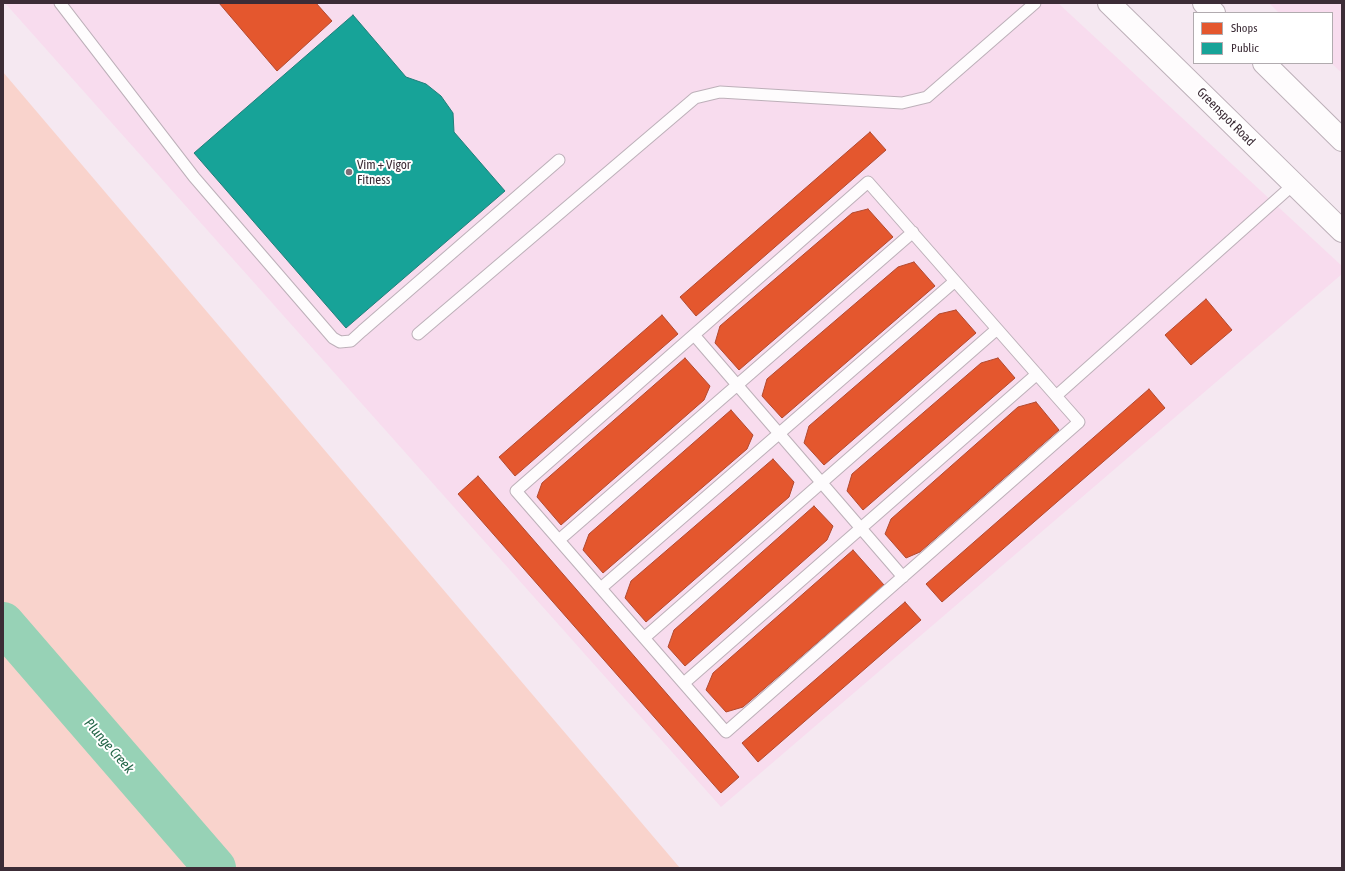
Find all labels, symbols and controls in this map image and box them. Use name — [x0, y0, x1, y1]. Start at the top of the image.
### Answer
legend — [1193, 12, 1333, 64]
text: Shops — [1231, 21, 1257, 35]
text: Public — [1231, 41, 1259, 55]
street label: Greenspot Road — [1194, 85, 1258, 149]
place label: Vim + Vigor Fitness — [357, 157, 411, 188]
marker: Vim + Vigor Fitness — [344, 167, 354, 177]
water label: Plunge Creek — [81, 715, 137, 777]

